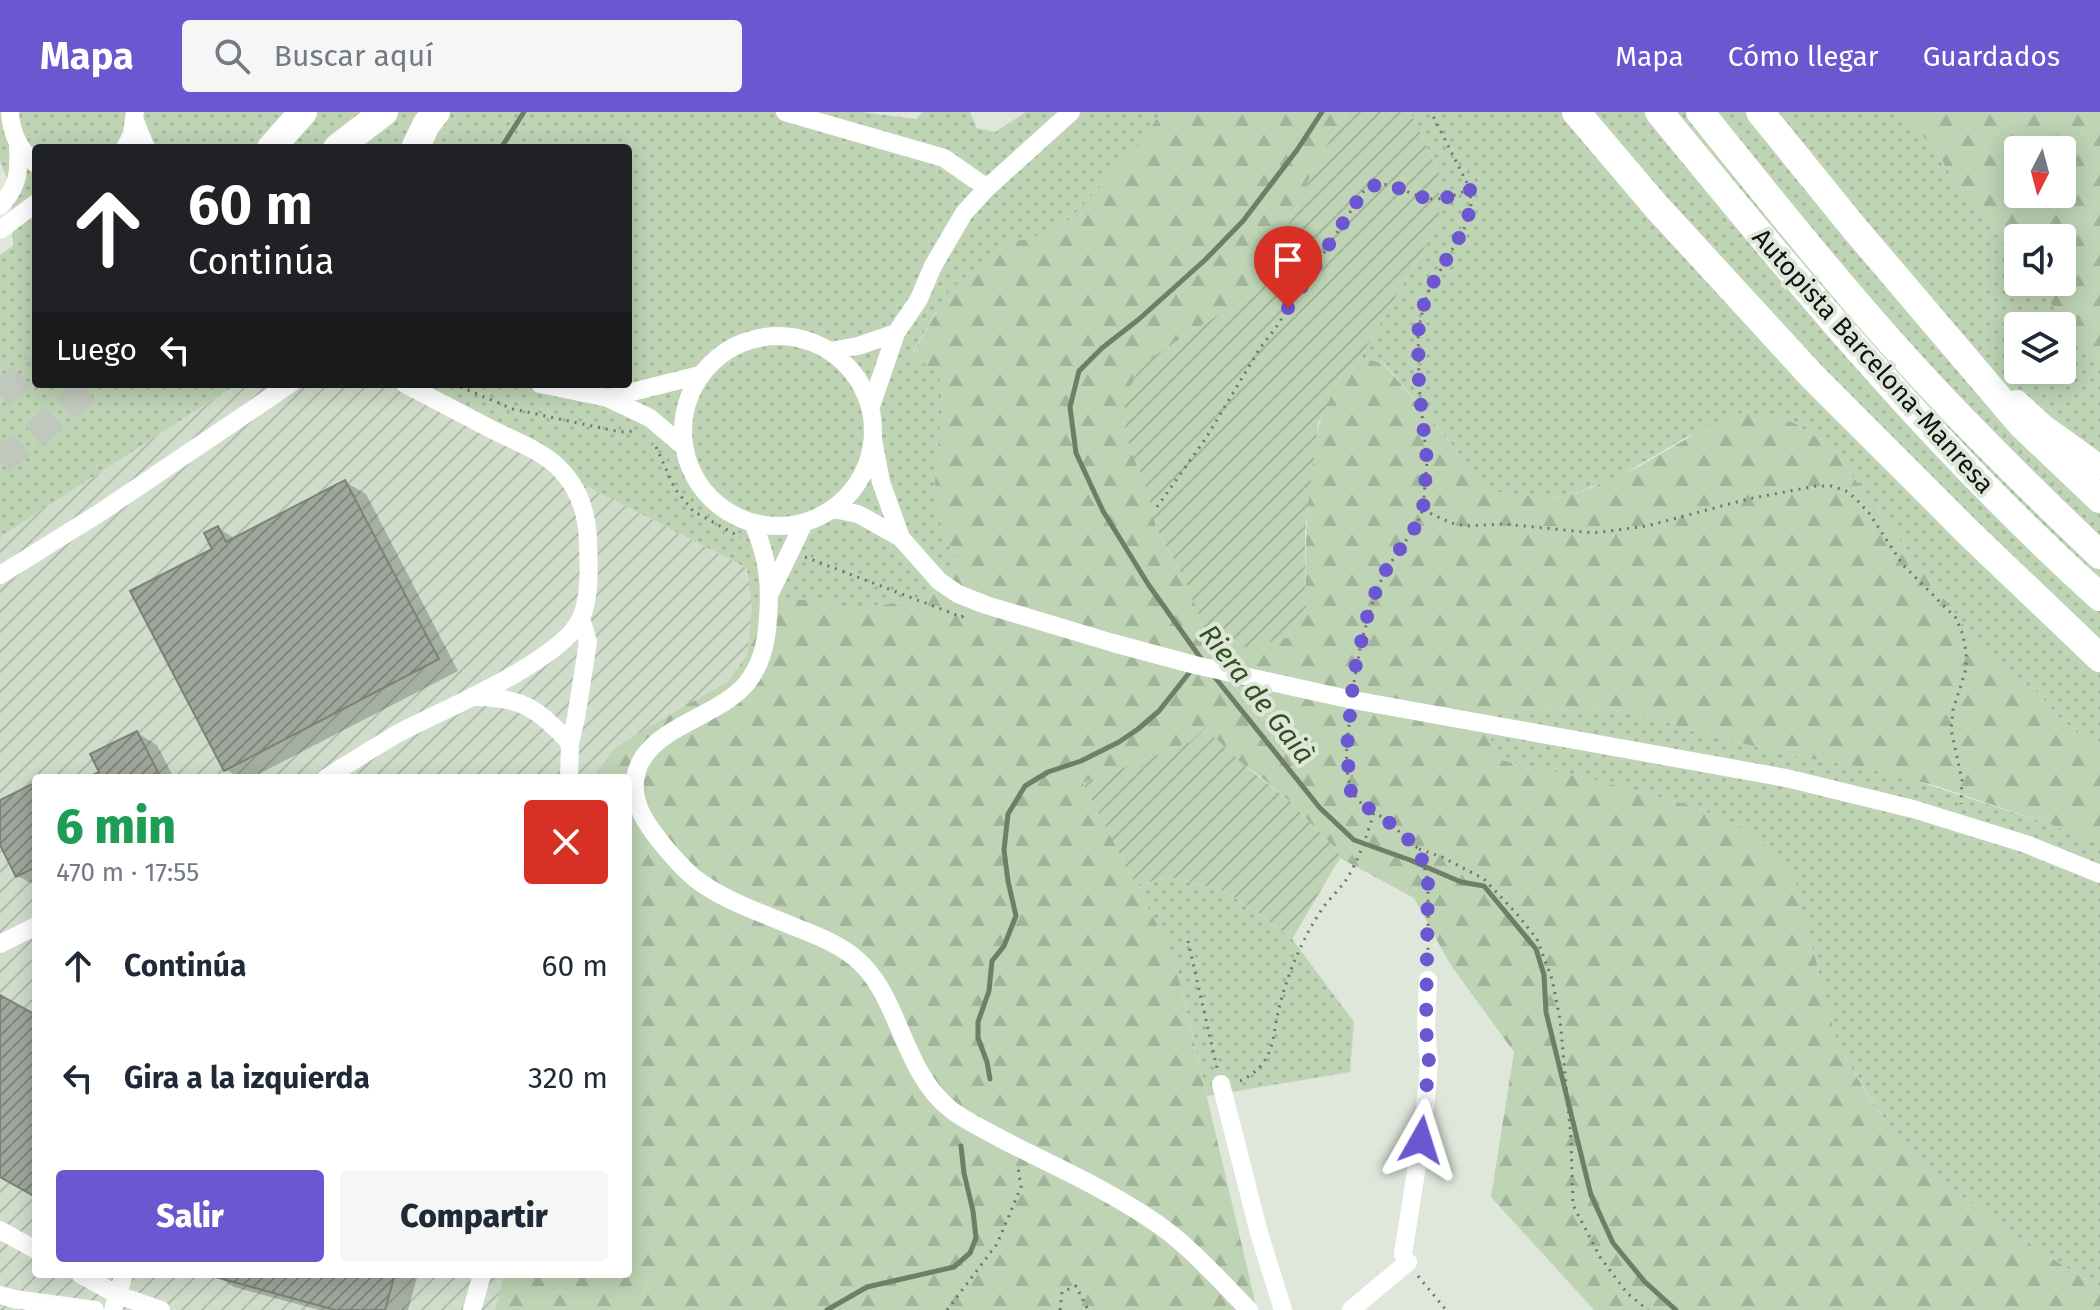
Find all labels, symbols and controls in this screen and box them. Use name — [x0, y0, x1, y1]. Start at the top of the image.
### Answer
search box — [182, 20, 742, 92]
text: Mapa — [40, 33, 134, 79]
icon: search — [210, 34, 254, 78]
text: Buscar aquí — [274, 38, 434, 74]
text: Mapa — [1615, 40, 1684, 73]
text: Cómo llegar — [1728, 40, 1879, 73]
text: Guardados — [1923, 40, 2060, 73]
north arrow — [2004, 136, 2076, 208]
map controls — [2004, 136, 2076, 384]
text: 60 m — [188, 172, 313, 239]
icon: ahead — [56, 176, 160, 280]
street label: Autopista Barcelona-Manresa — [1746, 222, 2000, 500]
button: sound — [2004, 224, 2076, 296]
pin — [1254, 226, 1322, 308]
icon: arrive — [1266, 238, 1310, 282]
text: Continúa — [188, 240, 334, 284]
button: layers — [2004, 312, 2076, 384]
icon: left — [153, 328, 197, 372]
text: Luego — [56, 332, 137, 368]
water label: Riera de Gaià — [1192, 618, 1322, 770]
text: 6 min — [56, 798, 176, 856]
button: close — [524, 800, 608, 884]
text: 470 m · 17:55 — [56, 857, 199, 888]
icon: ahead — [56, 944, 100, 988]
text: Continúa — [124, 948, 246, 984]
text: 60 m — [542, 948, 608, 984]
icon: left — [56, 1056, 100, 1100]
text: Gira a la izquierda — [124, 1060, 370, 1096]
text: 320 m — [528, 1060, 608, 1096]
position arrow — [1379, 1098, 1463, 1182]
button: Salir — [56, 1170, 324, 1262]
button: Compartir — [340, 1170, 608, 1262]

